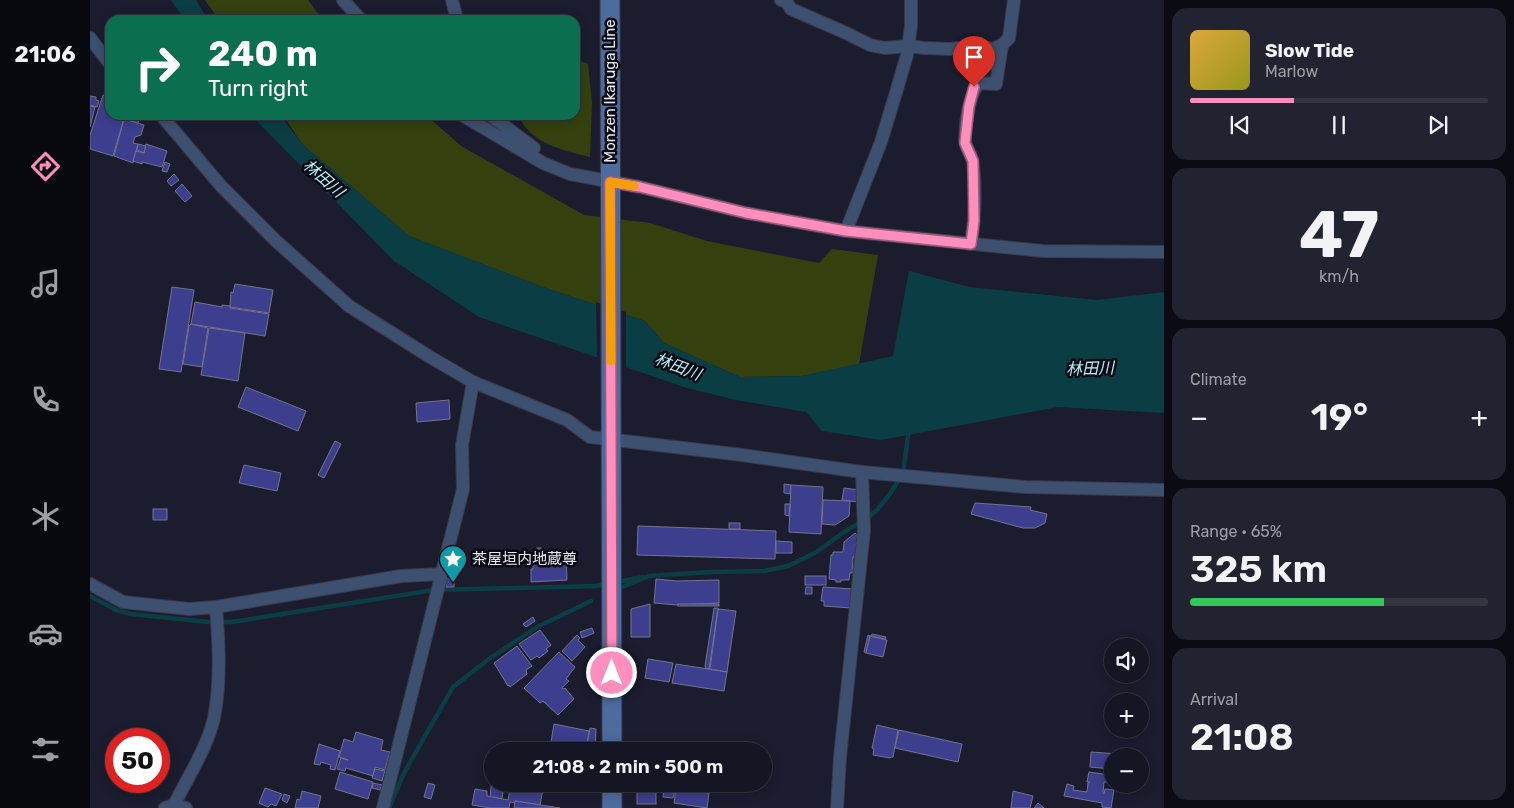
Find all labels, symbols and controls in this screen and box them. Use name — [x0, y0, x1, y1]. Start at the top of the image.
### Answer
street label: Monzen Ikaruga Line — [601, 19, 619, 163]
text: 240 m — [208, 33, 318, 75]
icon: right — [125, 35, 190, 100]
pin — [953, 36, 995, 87]
text: Slow Tide — [1265, 39, 1354, 62]
text: 21:06 — [15, 41, 75, 68]
icon: arrive — [960, 43, 988, 71]
text: Marlow — [1265, 62, 1318, 81]
text: Turn right — [208, 75, 308, 102]
icon: previous — [1226, 111, 1254, 139]
icon: pause — [1325, 111, 1353, 139]
icon: next — [1424, 111, 1452, 139]
icon: directions — [28, 149, 63, 184]
water label: 林田川 — [299, 155, 350, 203]
text: 47 — [1299, 196, 1379, 273]
icon: music — [28, 266, 63, 301]
text: km/h — [1319, 267, 1359, 286]
water label: 林田川 — [652, 349, 705, 385]
water label: 林田川 — [1066, 358, 1116, 379]
text: Climate — [1190, 370, 1247, 389]
icon: phone — [28, 382, 63, 417]
text: 19° — [1311, 394, 1368, 440]
text: − — [1190, 401, 1208, 434]
text: + — [1471, 401, 1488, 434]
icon: climate — [28, 499, 63, 534]
text: Range · 65% — [1190, 522, 1282, 541]
place icon: 茶屋垣内地蔵尊 — [438, 544, 468, 583]
text: 325 km — [1190, 546, 1327, 592]
place label: 茶屋垣内地蔵尊 — [472, 550, 577, 568]
icon: car — [28, 616, 63, 651]
map controls — [1104, 638, 1149, 793]
button: sound — [1104, 638, 1149, 683]
position arrow — [585, 646, 637, 698]
text: Arrival — [1190, 690, 1238, 709]
button: + — [1104, 693, 1149, 738]
text: 21:08 — [1190, 714, 1294, 760]
speed limit sign: 50 — [105, 728, 170, 793]
icon: filters — [28, 732, 63, 767]
button: − — [1104, 748, 1149, 793]
text: 21:08 · 2 min · 500 m — [533, 755, 723, 778]

